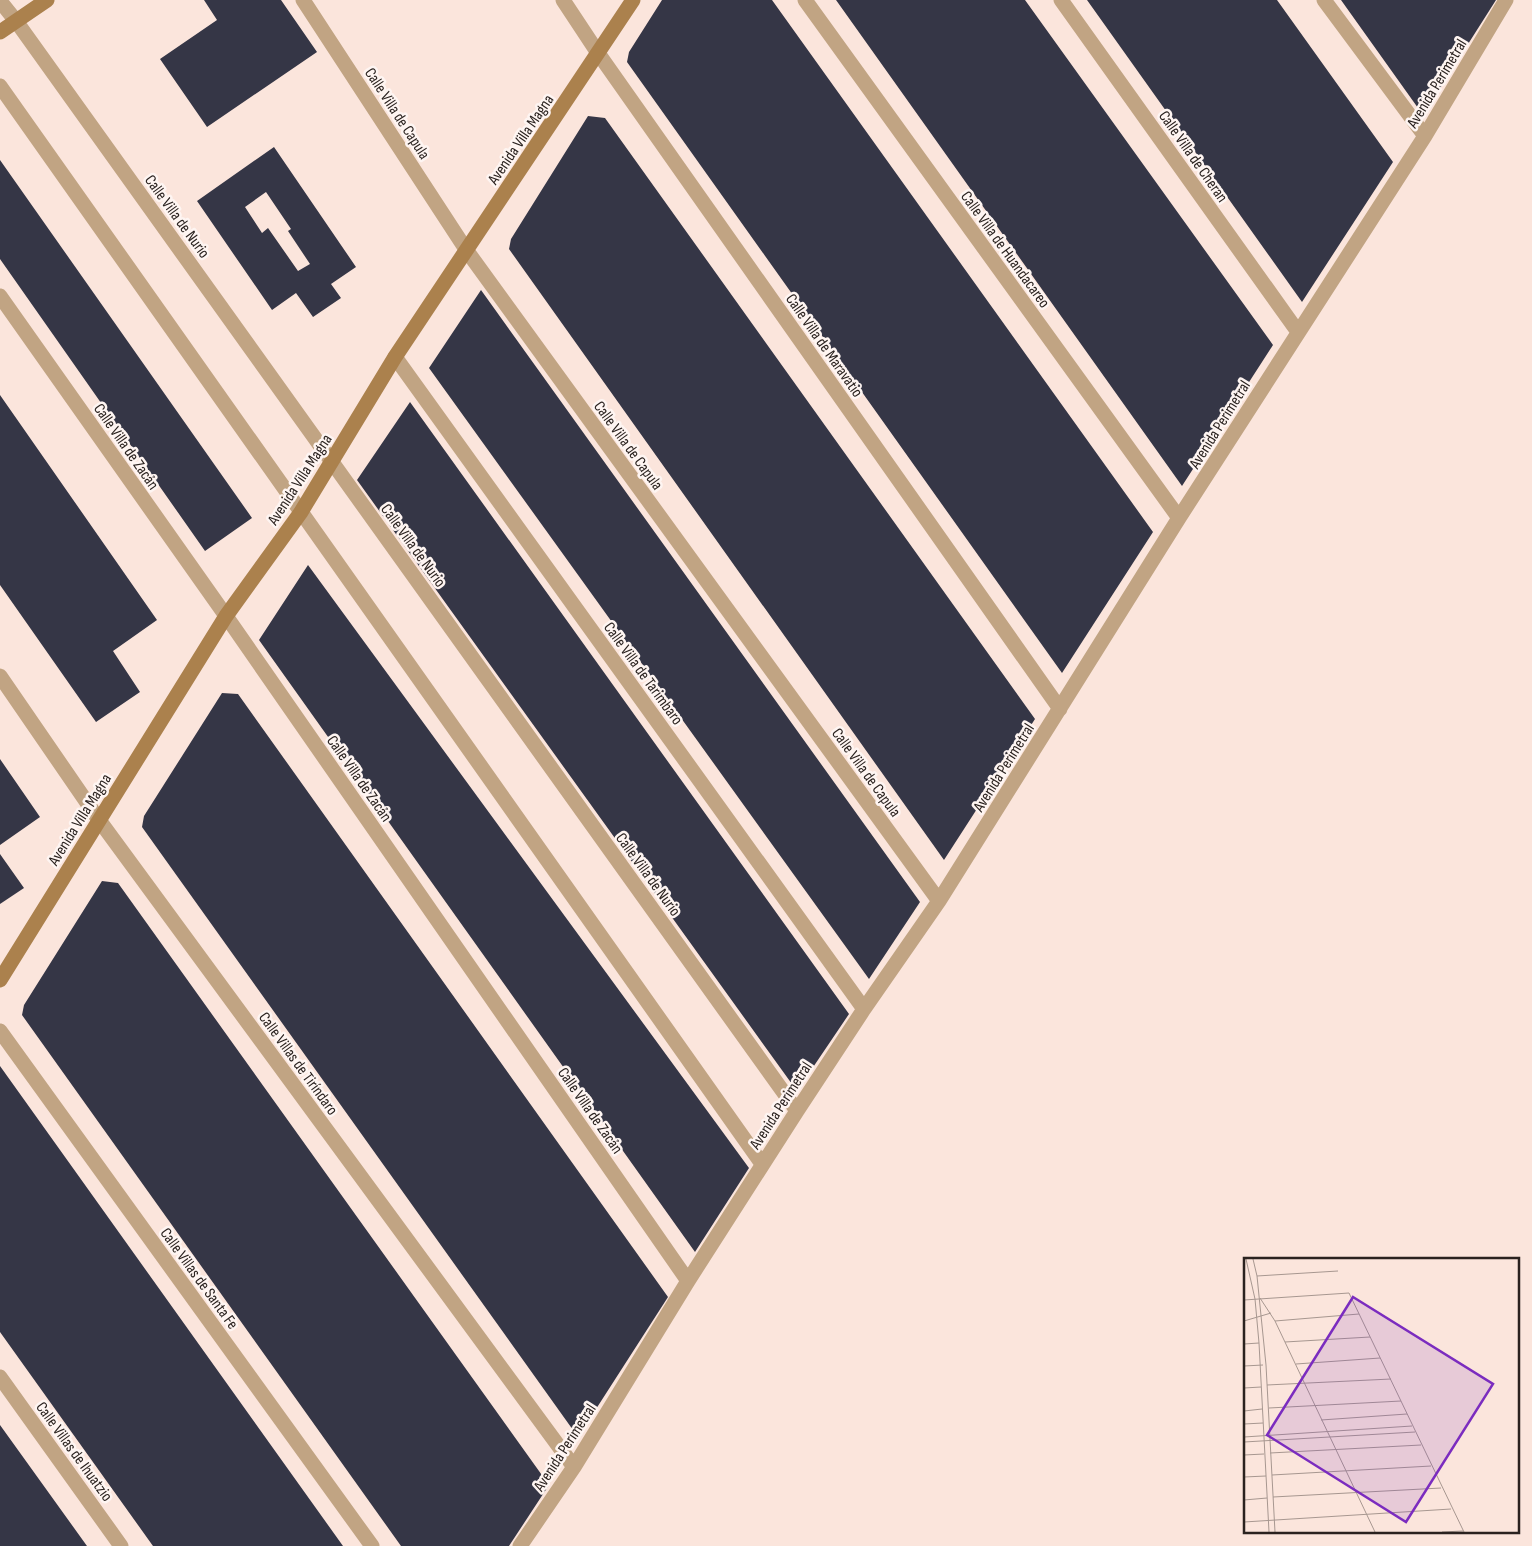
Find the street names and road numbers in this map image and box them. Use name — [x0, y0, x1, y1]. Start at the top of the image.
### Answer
street label: Avenida Perimetral — [1403, 36, 1471, 132]
street label: Calle Villa de Capula — [360, 65, 433, 163]
street label: Avenida Villa Magna — [484, 91, 558, 189]
street label: Calle Villa de Cheran — [1154, 107, 1231, 206]
street label: Calle Villa de Nurio — [140, 172, 213, 262]
street label: Calle Villa de Huandacareo — [956, 188, 1053, 312]
street label: Calle Villa de Maravatio — [781, 291, 866, 401]
street label: Avenida Perimetral — [1185, 377, 1255, 473]
street label: Calle Villa de Capula — [589, 398, 666, 494]
street label: Calle Villa de Zacán — [89, 400, 162, 494]
street label: Avenida Villa Magna — [263, 431, 337, 530]
street label: Calle Villa de Nurio — [376, 501, 449, 591]
street label: Calle Villa de Tarimbaro — [599, 619, 686, 729]
street label: Avenida Perimetral — [969, 720, 1039, 816]
street label: Calle Villa de Capula — [827, 725, 904, 821]
street label: Calle Villa de Zacán — [322, 732, 395, 826]
street label: Avenida Villa Magna — [44, 771, 116, 870]
street label: Calle Villa de Nurio — [611, 830, 684, 920]
street label: Calle Villas de Tiríndaro — [254, 1009, 341, 1119]
street label: Avenida Perimetral — [745, 1059, 816, 1154]
street label: Calle Villa de Zacán — [553, 1064, 626, 1158]
street label: Calle Villas de Santa Fe — [156, 1225, 242, 1333]
street label: Calle Villas de Ihuatzio — [31, 1399, 116, 1505]
street label: Avenida Perimetral — [529, 1401, 600, 1496]

